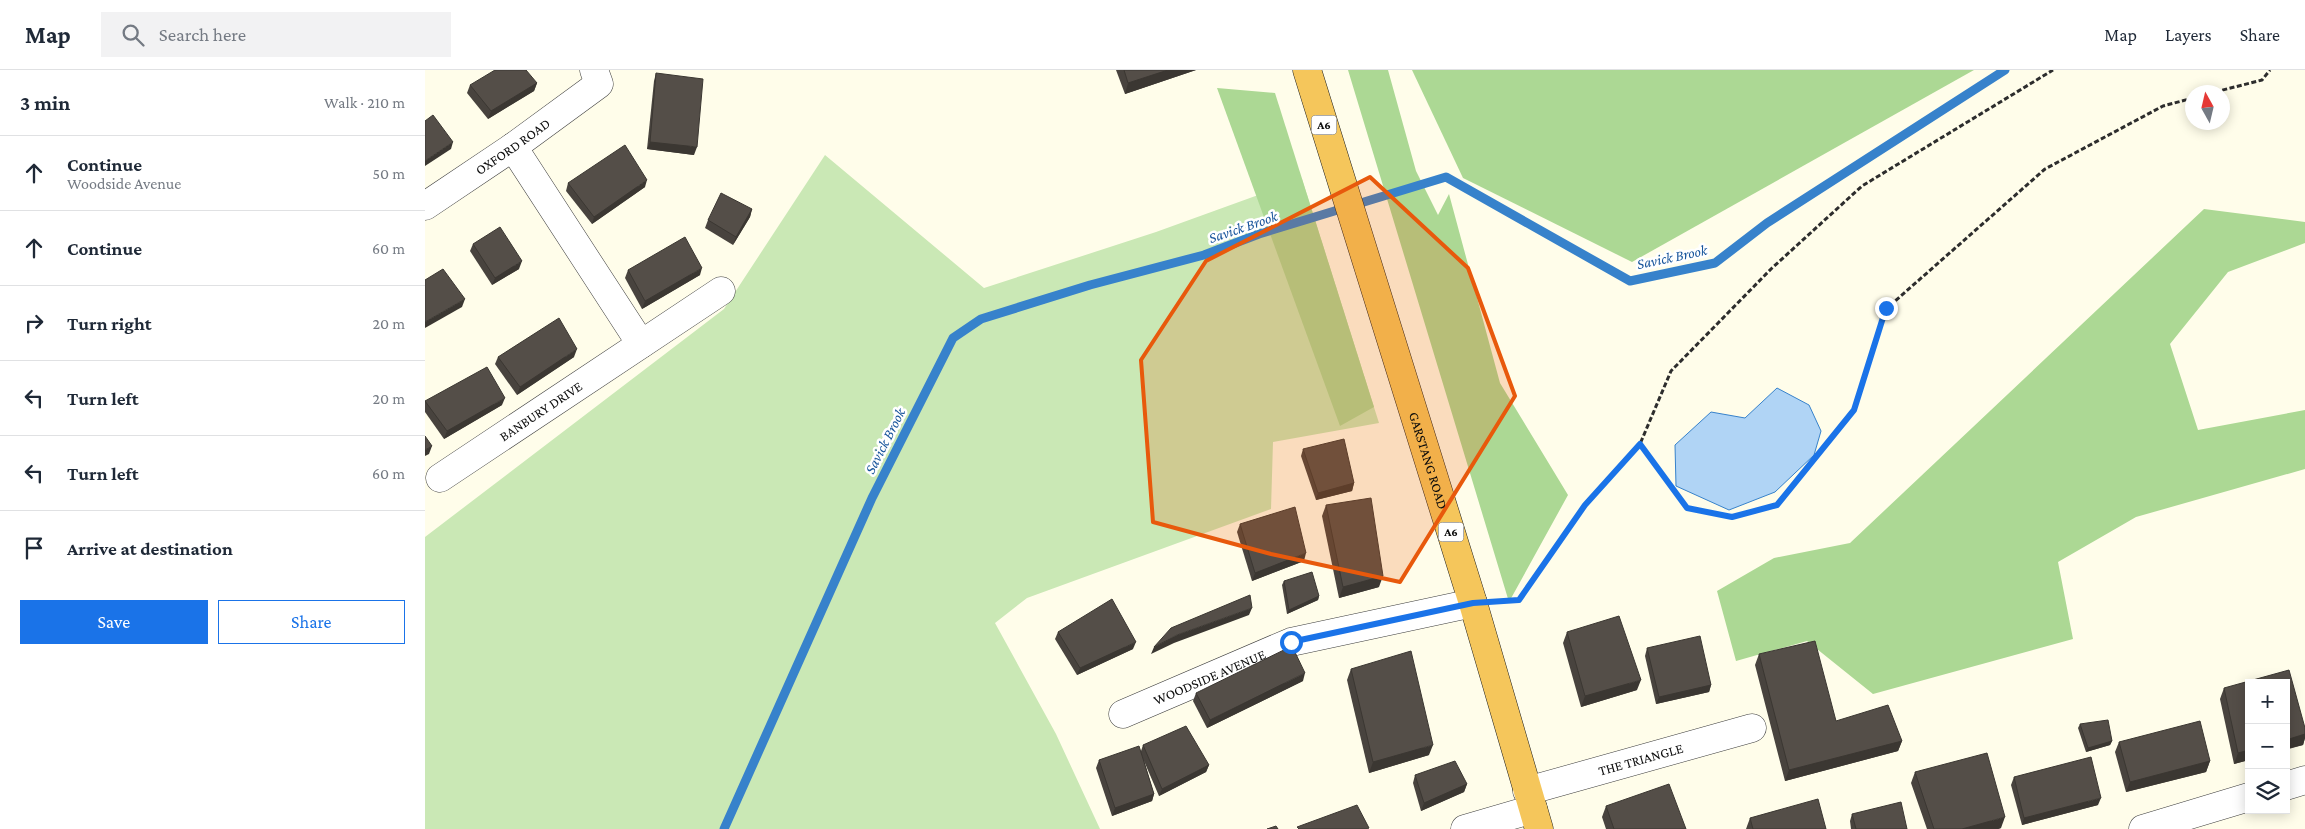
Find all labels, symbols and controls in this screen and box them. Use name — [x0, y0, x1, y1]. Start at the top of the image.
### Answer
search box — [101, 12, 451, 57]
text: Map — [25, 21, 71, 48]
icon: search — [119, 21, 147, 49]
text: Search here — [159, 24, 246, 45]
text: Map — [2104, 25, 2137, 45]
text: Layers — [2165, 25, 2212, 45]
text: Share — [2240, 25, 2280, 45]
north arrow — [2185, 85, 2230, 130]
text: 3 min — [20, 91, 70, 115]
text: Walk · 210 m — [324, 94, 405, 111]
street label: OXFORD ROAD — [472, 115, 553, 178]
road number: A6 — [1311, 116, 1337, 134]
text: Continue — [67, 154, 142, 175]
icon: ahead — [20, 159, 48, 187]
text: 50 m — [373, 165, 405, 182]
text: Woodside Avenue — [67, 175, 181, 192]
water label: Savick Brook — [1207, 207, 1281, 246]
icon: ahead — [20, 234, 48, 262]
text: Continue — [67, 238, 142, 259]
text: 60 m — [372, 240, 405, 257]
water label: Savick Brook — [1635, 241, 1710, 272]
route end — [1875, 297, 1898, 320]
icon: right — [20, 309, 48, 337]
text: Turn right — [67, 313, 152, 334]
text: 20 m — [372, 315, 405, 332]
street label: BANBURY DRIVE — [496, 378, 585, 444]
icon: left — [20, 384, 48, 412]
text: Turn left — [67, 388, 139, 409]
text: 20 m — [372, 390, 405, 407]
water label: Savick Brook — [862, 404, 909, 476]
street label: GARSTANG ROAD — [1406, 410, 1451, 511]
icon: left — [20, 459, 48, 487]
text: Turn left — [67, 463, 139, 484]
text: 60 m — [372, 465, 405, 482]
road number: A6 — [1439, 522, 1463, 542]
icon: arrive — [20, 534, 48, 562]
text: Arrive at destination — [67, 538, 233, 559]
button: Save — [20, 600, 208, 644]
button: Share — [218, 600, 405, 644]
route start — [1280, 631, 1303, 654]
street label: WOODSIDE AVENUE — [1151, 646, 1268, 708]
map controls — [2245, 679, 2290, 814]
button: + — [2245, 679, 2290, 724]
button: − — [2245, 724, 2290, 769]
street label: THE TRIANGLE — [1596, 740, 1685, 779]
button: layers — [2245, 769, 2290, 814]

